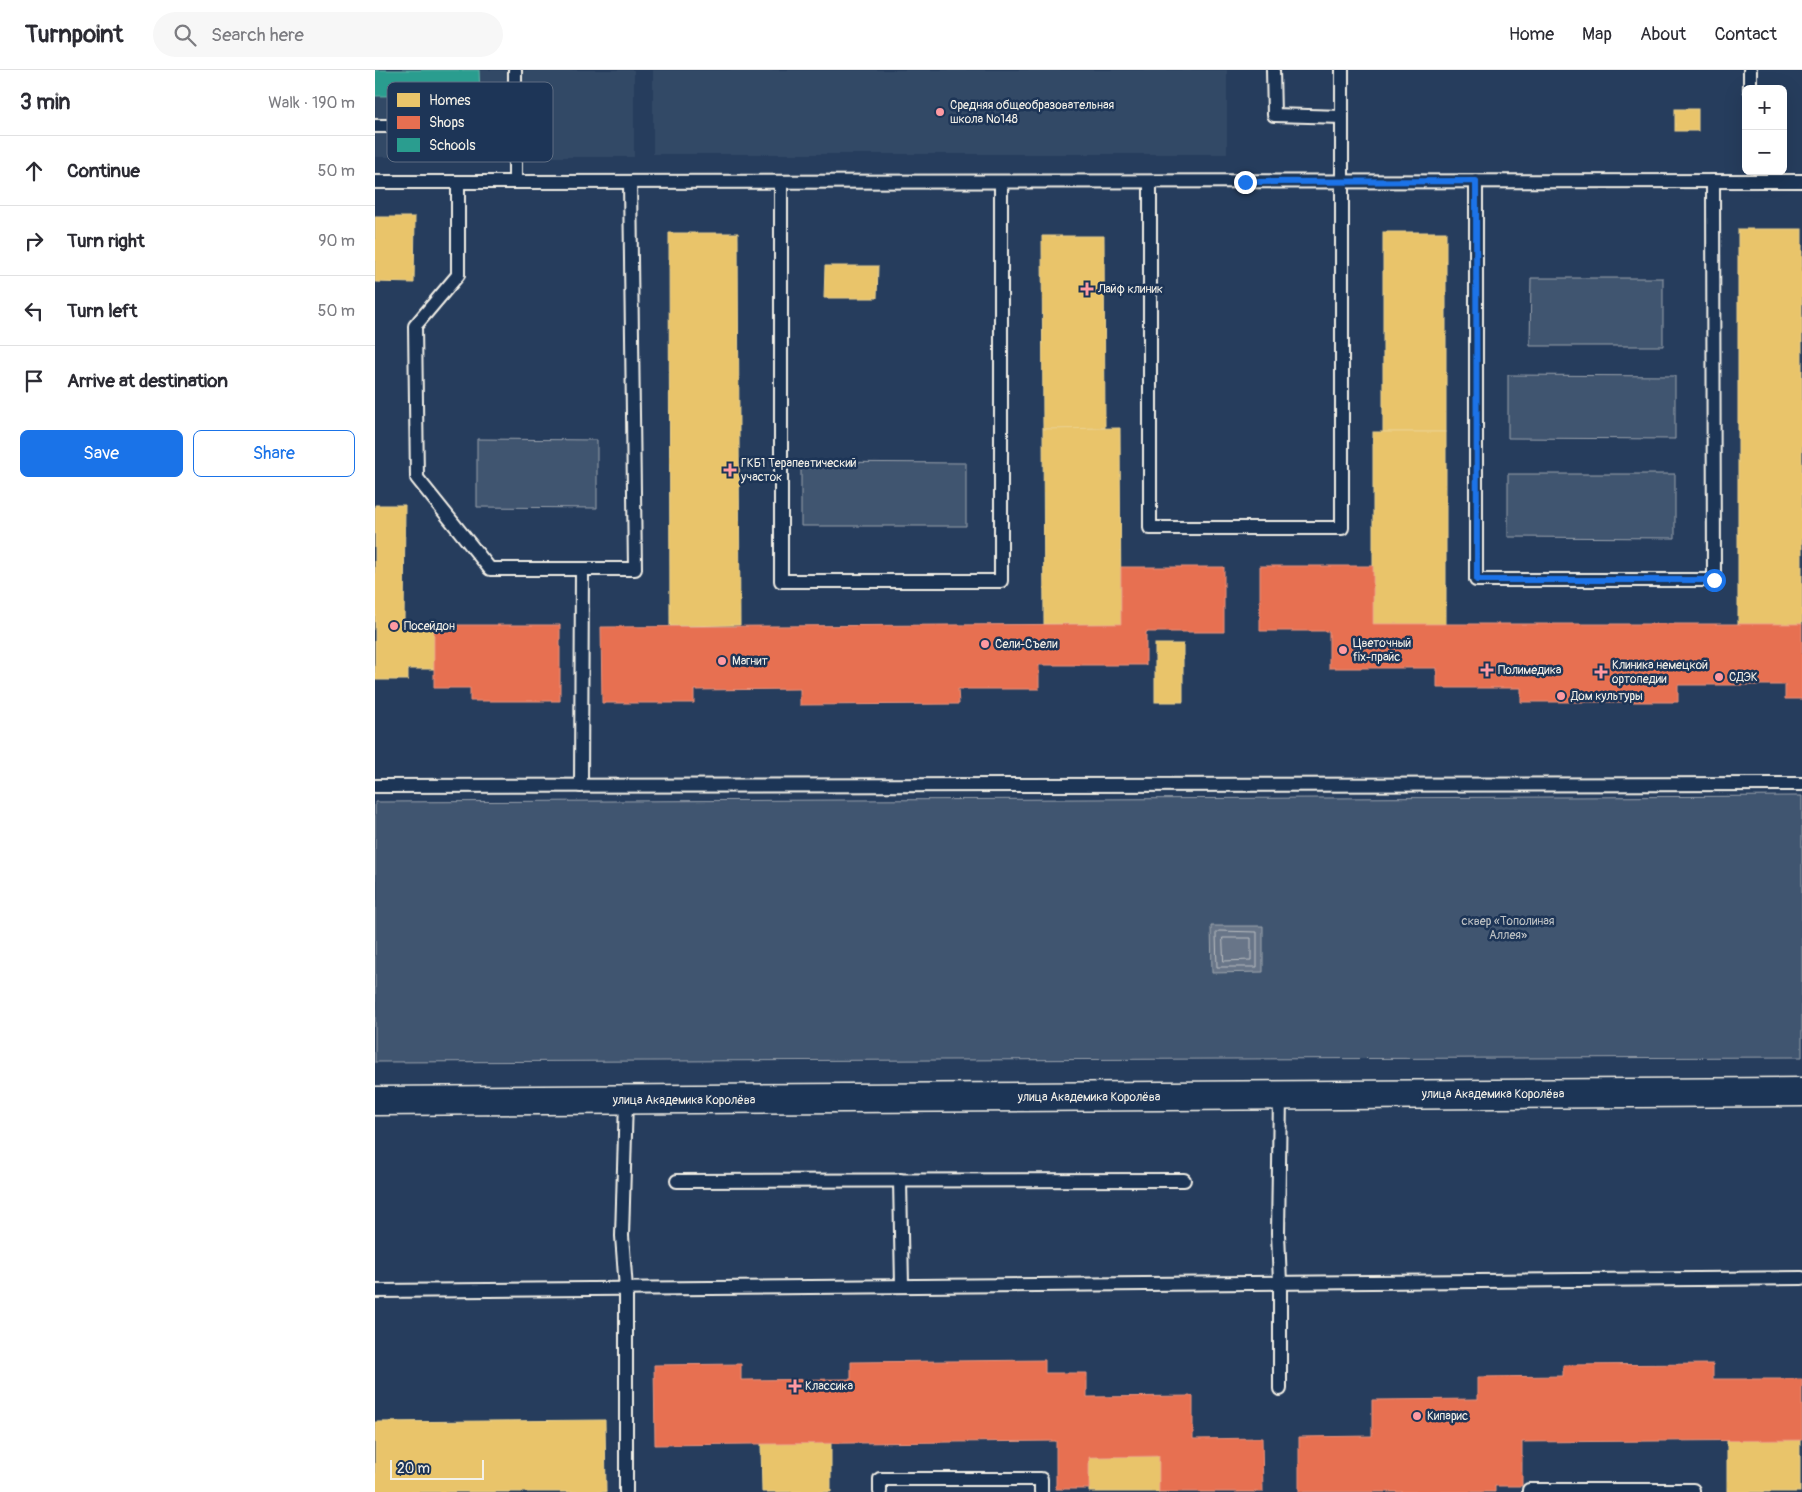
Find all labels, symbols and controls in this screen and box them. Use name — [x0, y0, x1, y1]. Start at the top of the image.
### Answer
search box — [153, 12, 503, 57]
text: Turnpoint — [25, 20, 123, 49]
icon: search — [171, 21, 199, 49]
text: Search here — [211, 23, 304, 47]
text: Home — [1509, 23, 1554, 46]
text: Map — [1582, 23, 1612, 46]
text: About — [1640, 23, 1686, 46]
text: Contact — [1714, 23, 1777, 46]
legend — [387, 82, 553, 162]
map controls — [1742, 85, 1787, 175]
button: + — [1742, 85, 1787, 130]
text: 3 min — [20, 89, 70, 116]
text: Homes — [429, 92, 471, 109]
text: Walk · 190 m — [268, 93, 355, 113]
place label: Средняя общеобразовательная школа №148 — [950, 98, 1115, 127]
marker: Средняя общеобразовательная школа №148 — [934, 106, 946, 118]
text: Shops — [429, 114, 465, 131]
button: − — [1742, 130, 1787, 175]
text: Schools — [429, 137, 476, 154]
icon: ahead — [20, 157, 48, 185]
text: Continue — [67, 159, 140, 183]
text: 50 m — [318, 161, 355, 181]
route end — [1234, 171, 1257, 194]
icon: right — [20, 227, 48, 255]
text: Turn right — [67, 229, 145, 253]
text: 90 m — [318, 231, 355, 251]
marker: Лайф клиник — [1080, 282, 1094, 296]
place label: Лайф клиник — [1097, 282, 1163, 297]
icon: left — [20, 297, 48, 325]
text: Turn left — [67, 299, 137, 323]
text: 50 m — [318, 301, 355, 321]
icon: arrive — [20, 367, 48, 395]
text: Arrive at destination — [67, 369, 228, 393]
button: Save — [20, 430, 183, 477]
button: Share — [193, 430, 355, 477]
place label: ГКБ1 Терапевтический участок — [740, 456, 857, 485]
marker: ГКБ1 Терапевтический участок — [723, 463, 737, 477]
route start — [1703, 569, 1726, 592]
place label: Посейдон — [404, 619, 455, 634]
marker: Посейдон — [388, 620, 400, 632]
place label: Цветочный fix-прайс — [1353, 636, 1412, 665]
place label: Сели-Съели — [995, 637, 1058, 652]
marker: Сели-Съели — [979, 638, 991, 650]
marker: Цветочный fix-прайс — [1337, 644, 1349, 656]
place label: Магнит — [732, 654, 768, 669]
marker: Магнит — [716, 655, 728, 667]
place label: Клиника немецкой ортопедии — [1612, 658, 1708, 687]
marker: Полимедика — [1480, 663, 1494, 677]
place label: Полимедика — [1498, 663, 1562, 678]
marker: Клиника немецкой ортопедии — [1594, 665, 1608, 679]
place label: СДЭК — [1729, 670, 1758, 685]
marker: СДЭК — [1713, 671, 1725, 683]
place label: Дом культуры — [1570, 689, 1643, 704]
marker: Дом культуры — [1555, 690, 1567, 702]
park label: сквер «Тополиная Аллея» — [1462, 914, 1555, 943]
street label: улица Академика Королёва — [1421, 1087, 1565, 1102]
street label: улица Академика Королёва — [1017, 1090, 1161, 1105]
street label: улица Академика Королёва — [612, 1093, 756, 1108]
place label: Классика — [805, 1379, 854, 1394]
marker: Классика — [789, 1380, 801, 1392]
place label: Кипарис — [1427, 1409, 1468, 1424]
marker: Кипарис — [1411, 1410, 1423, 1422]
scale bar — [390, 1457, 484, 1480]
text: 20 m — [397, 1460, 430, 1477]

